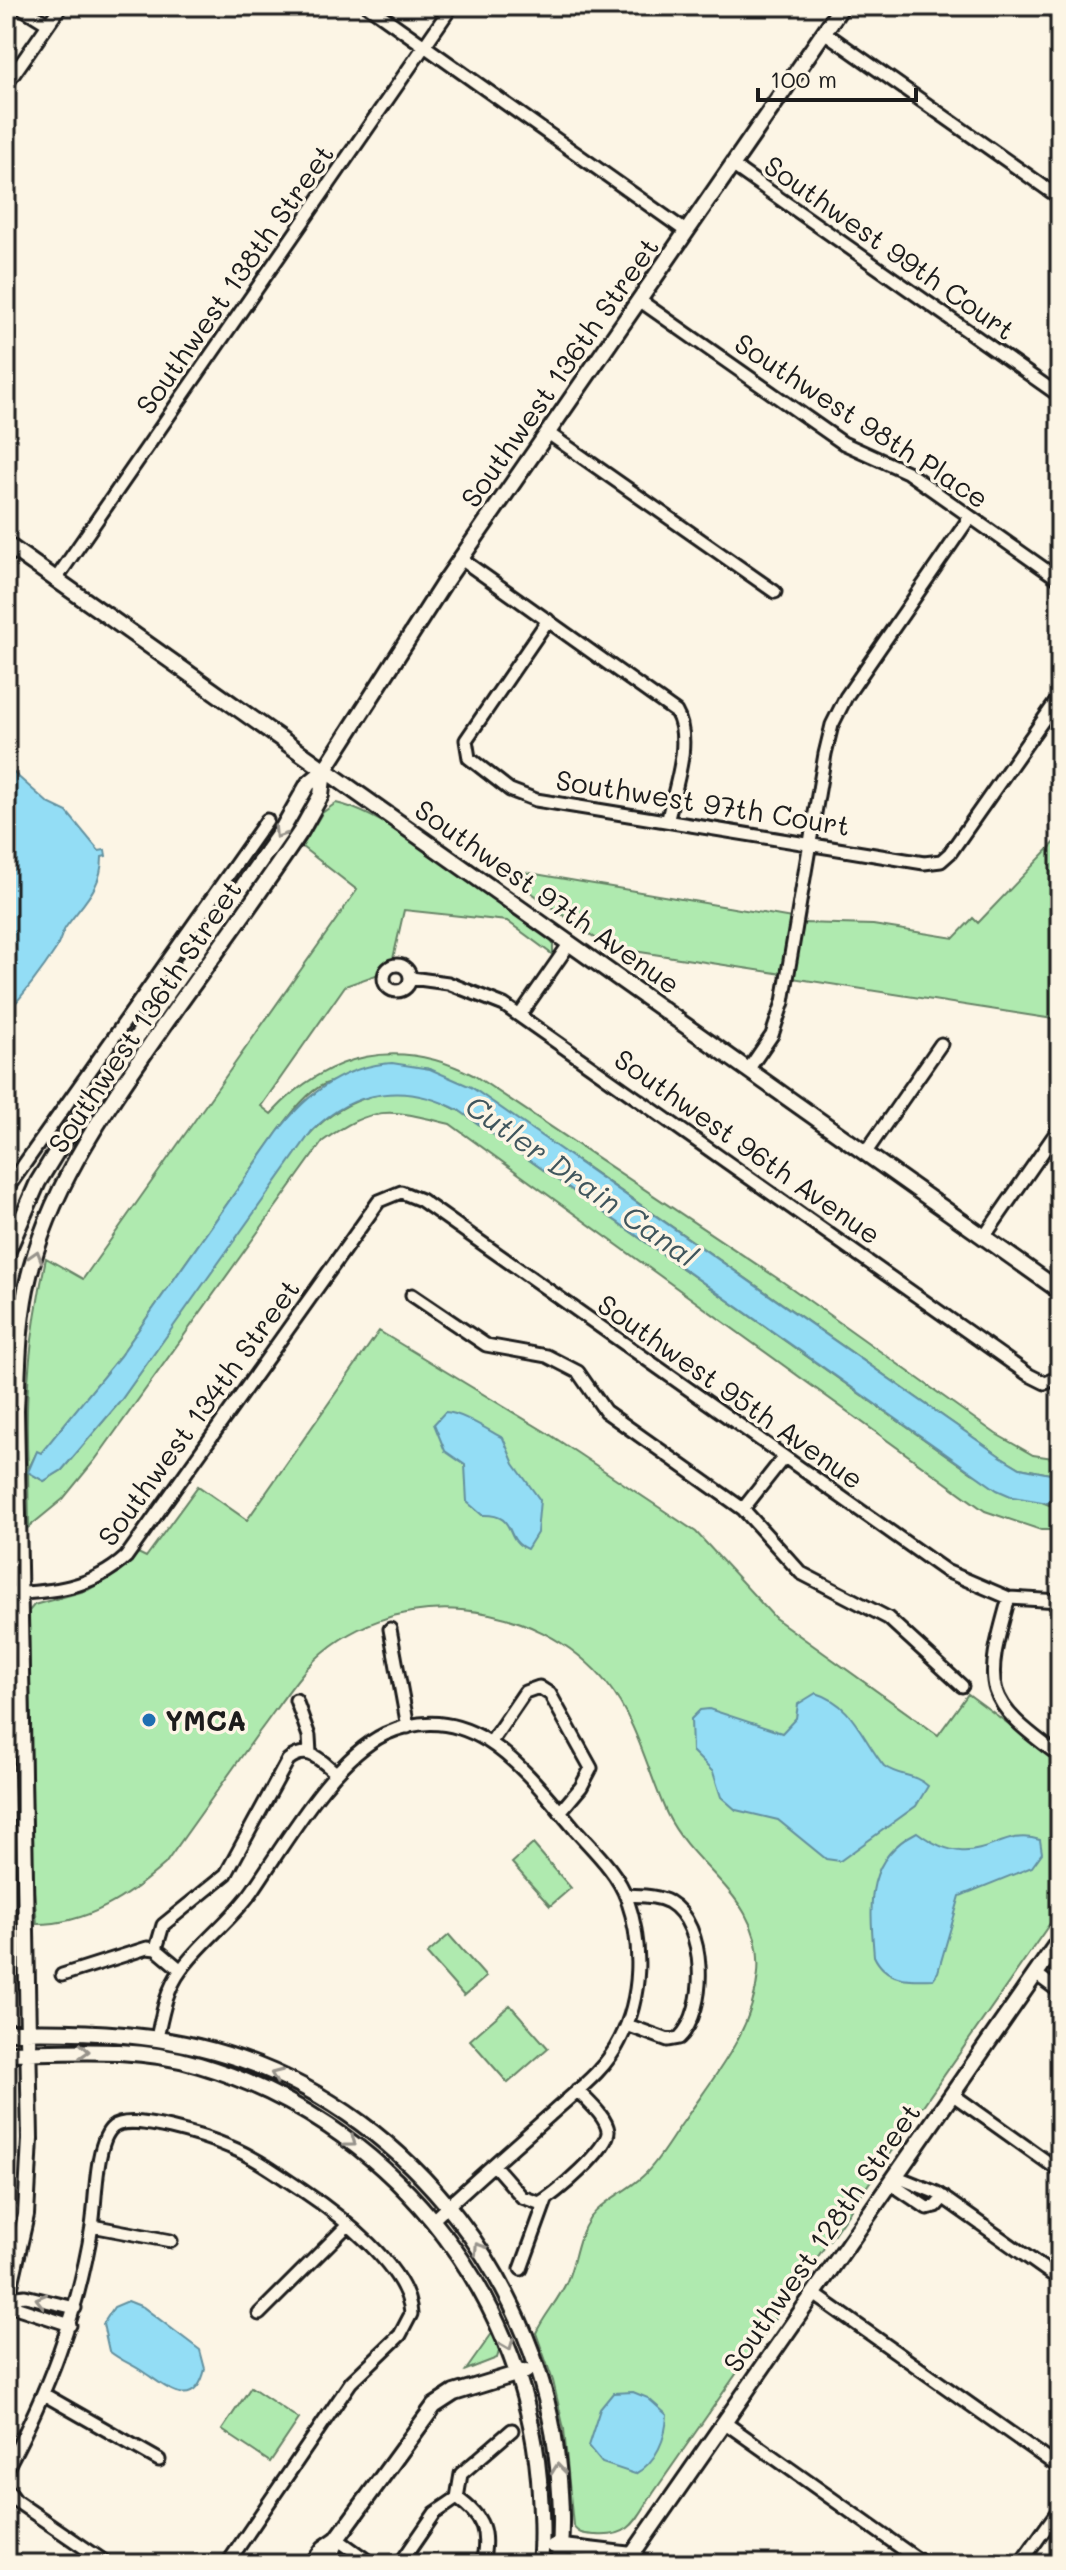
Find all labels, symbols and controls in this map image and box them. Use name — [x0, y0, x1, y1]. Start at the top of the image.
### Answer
scale bar — [758, 52, 916, 102]
text: 100 m — [770, 63, 837, 94]
street label: Southwest 138th Street — [127, 137, 341, 421]
street label: Southwest 99th Court — [758, 147, 1022, 347]
street label: Southwest 136th Street — [452, 230, 666, 514]
street label: Southwest 98th Place — [728, 324, 996, 516]
street label: Southwest 97th Court — [553, 761, 853, 843]
street label: Southwest 97th Avenue — [408, 791, 688, 1001]
one-way arrow — [273, 825, 288, 839]
street label: Southwest 136th Street — [39, 873, 249, 1159]
street label: Southwest 96th Avenue — [608, 1040, 888, 1252]
water label: Cutler Drain Canal — [458, 1085, 706, 1275]
one-way arrow — [27, 1249, 43, 1263]
street label: Southwest 134th Street — [89, 1271, 307, 1553]
street label: Southwest 95th Avenue — [591, 1285, 871, 1497]
place label: YMCA — [165, 1702, 246, 1738]
marker: YMCA — [140, 1711, 158, 1729]
one-way arrow — [78, 2043, 91, 2060]
one-way arrow — [270, 2068, 284, 2084]
street label: Southwest 128th Street — [714, 2095, 928, 2379]
one-way arrow — [342, 2133, 357, 2147]
one-way arrow — [474, 2242, 489, 2257]
one-way arrow — [35, 2293, 49, 2310]
one-way arrow — [498, 2337, 515, 2351]
one-way arrow — [549, 2462, 566, 2475]

